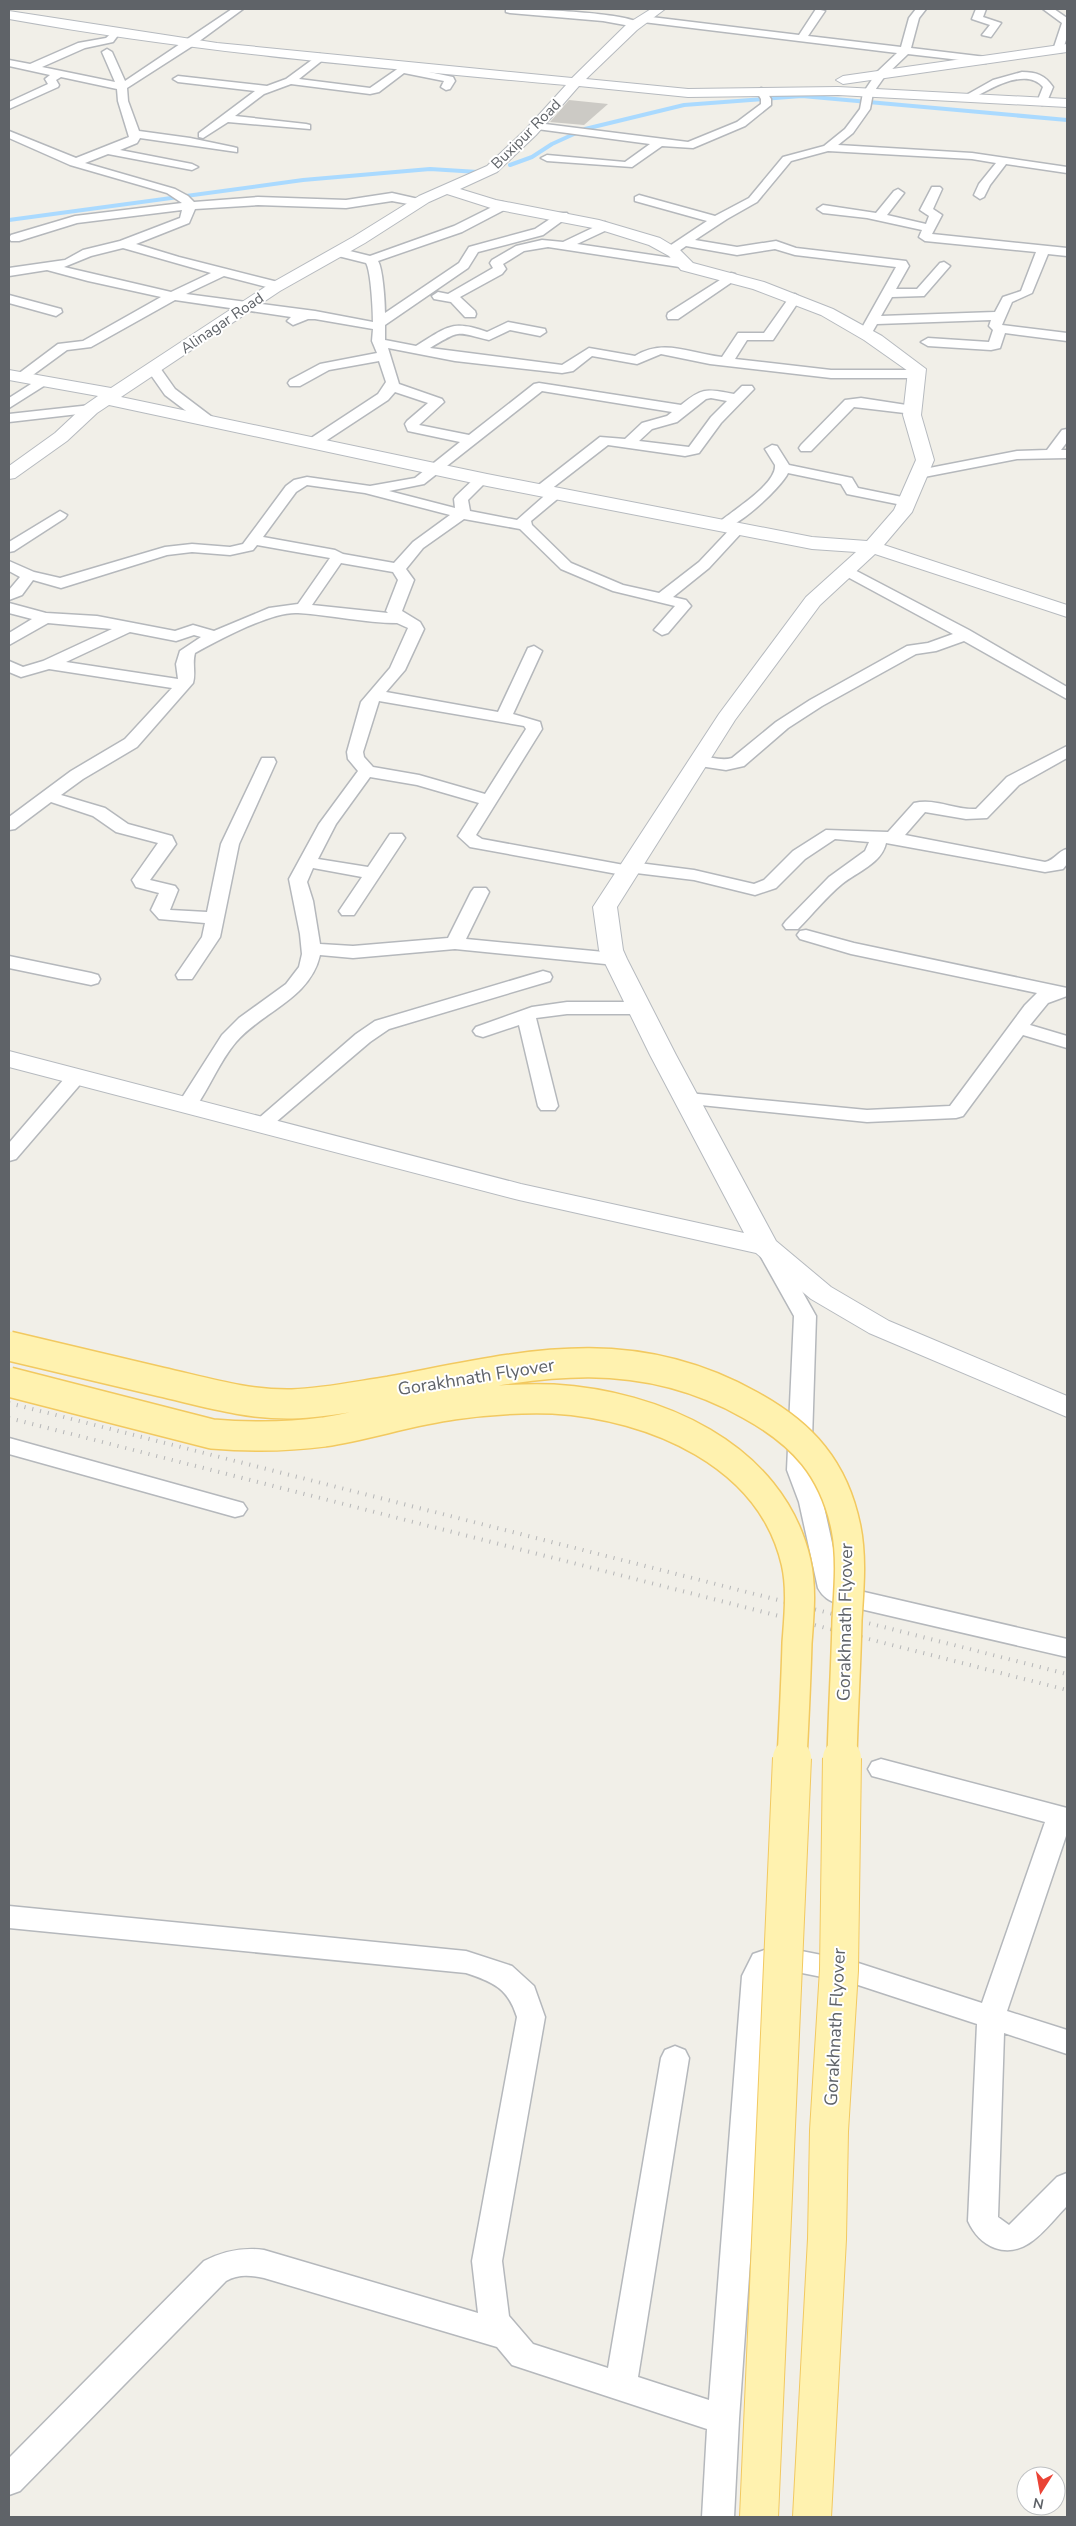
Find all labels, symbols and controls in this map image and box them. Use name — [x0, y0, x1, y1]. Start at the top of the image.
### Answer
street label: Buxipur Road — [487, 95, 565, 173]
street label: Alinagar Road — [177, 288, 267, 358]
street label: Gorakhnath Flyover — [396, 1353, 557, 1401]
street label: Gorakhnath Flyover — [832, 1542, 858, 1701]
street label: Gorakhnath Flyover — [819, 1947, 851, 2107]
north arrow — [1016, 2466, 1066, 2516]
text: N — [1032, 2493, 1046, 2514]

